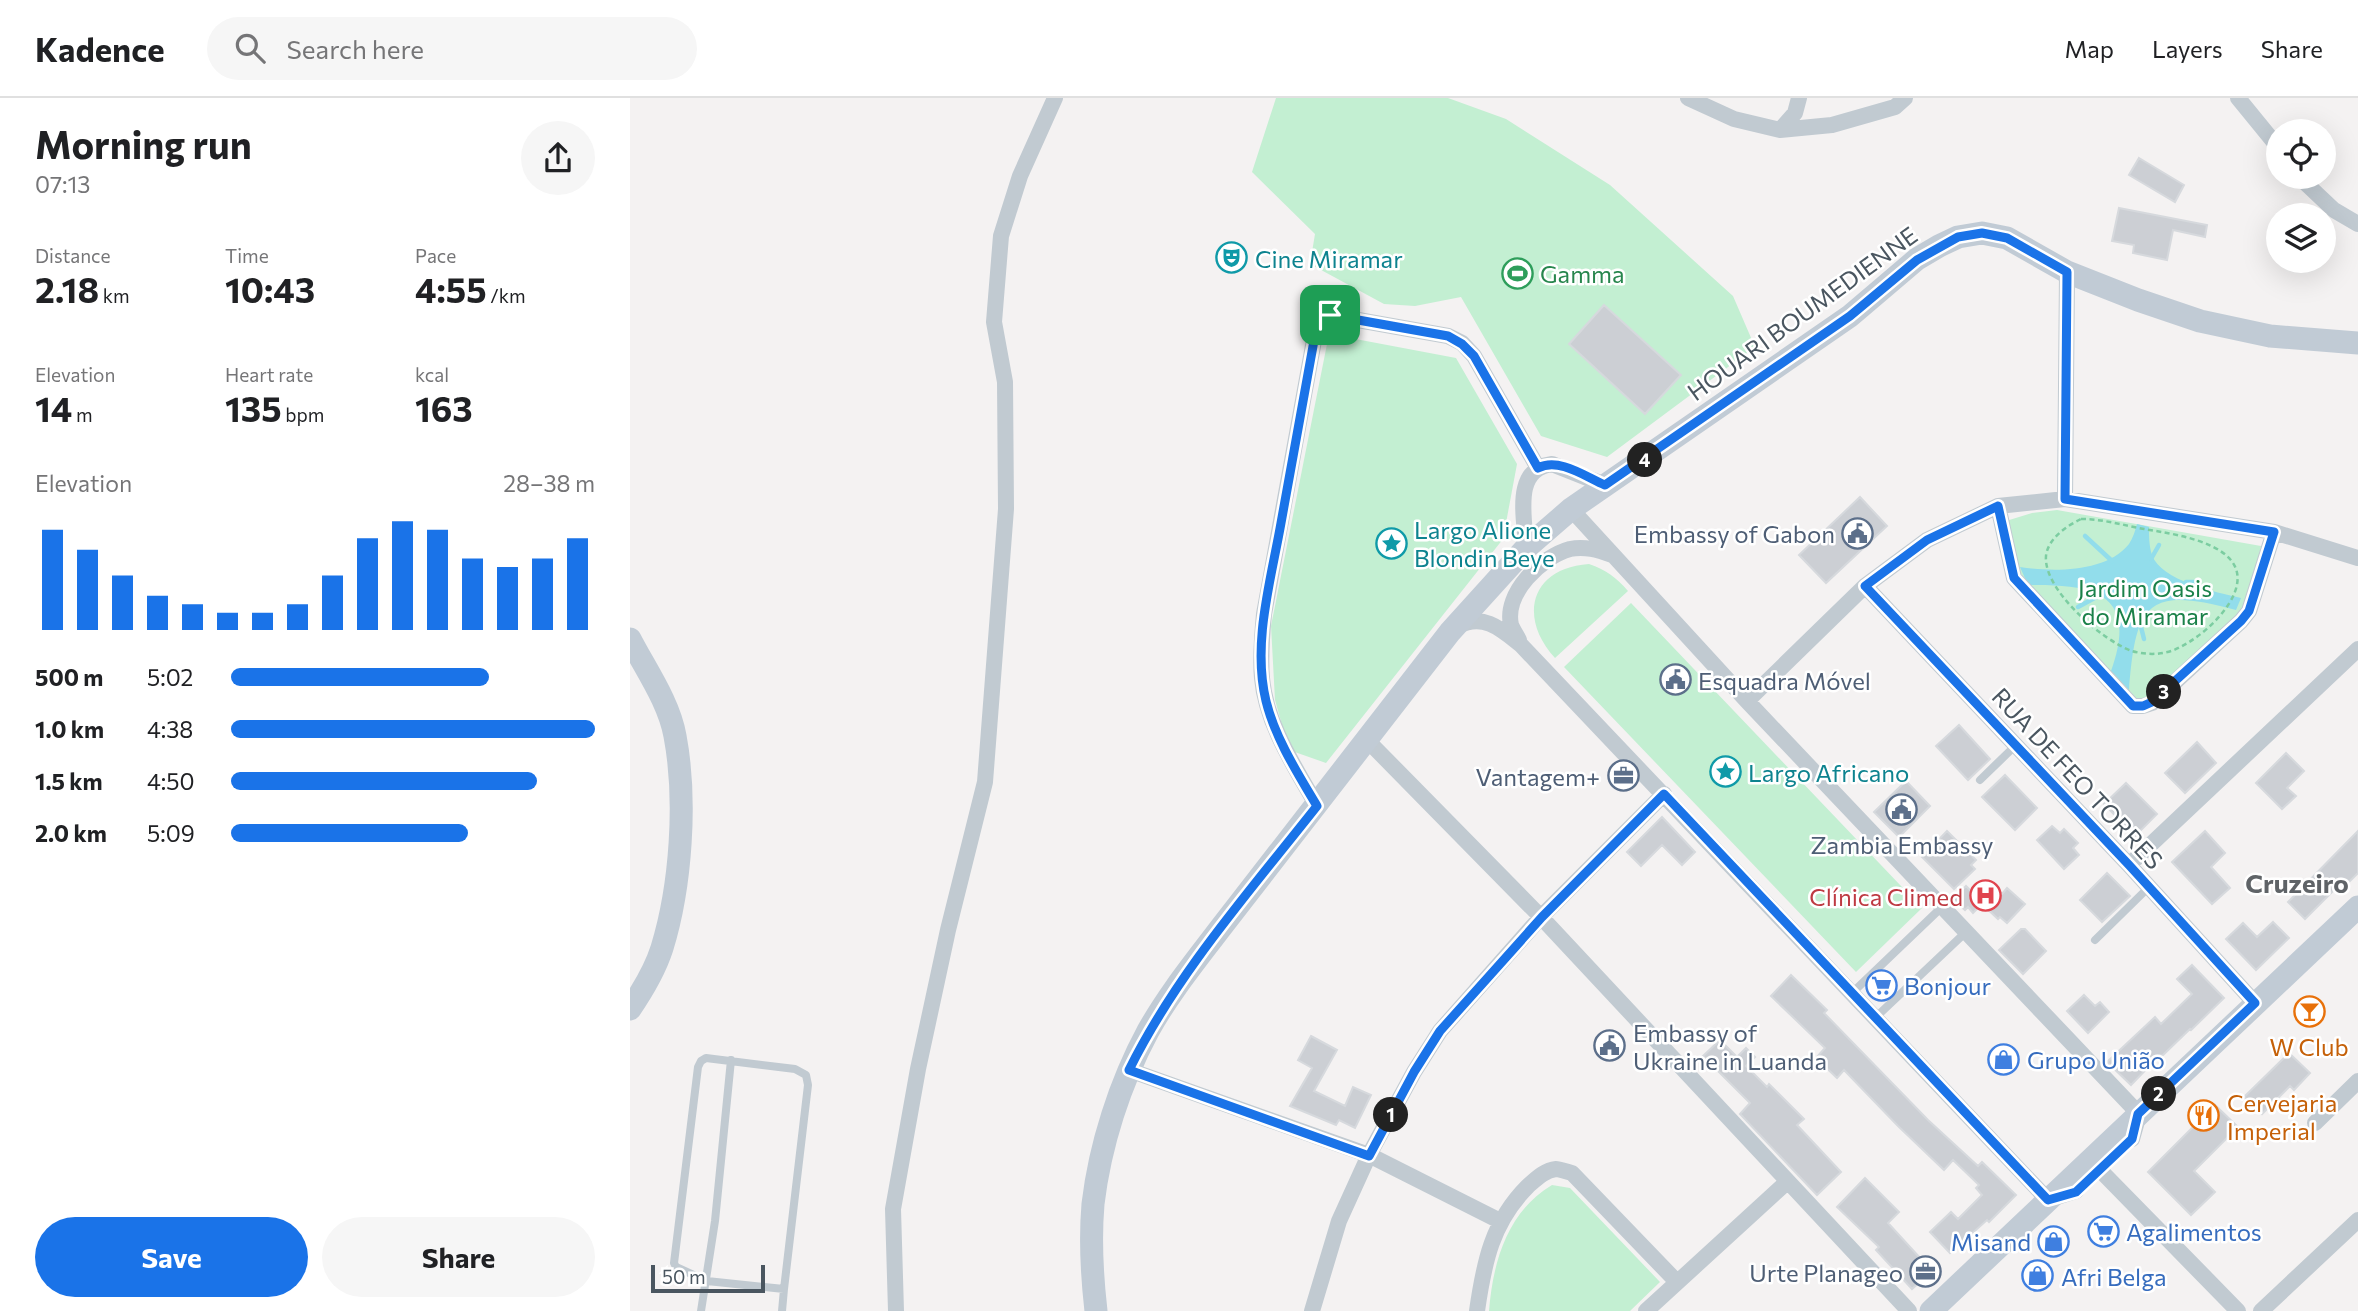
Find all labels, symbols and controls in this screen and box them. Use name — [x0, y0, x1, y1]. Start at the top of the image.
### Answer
search box — [207, 17, 697, 80]
text: Kadence — [35, 28, 165, 69]
icon: search — [231, 29, 269, 67]
text: Search here — [287, 33, 424, 64]
text: Map — [2065, 34, 2114, 63]
text: Layers — [2152, 34, 2223, 63]
text: Share — [2261, 34, 2323, 63]
map controls — [2266, 119, 2336, 273]
button: locate — [2266, 119, 2336, 189]
text: Morning run — [35, 120, 252, 167]
button: share — [521, 121, 595, 195]
text: 07:13 — [35, 170, 90, 198]
button: layers — [2266, 203, 2336, 273]
street label: HOUARI BOUMEDIENNE — [1681, 220, 1923, 406]
theatre icon: Cine Miramar — [1215, 241, 1249, 275]
text: Distance — [35, 244, 111, 267]
text: Time — [225, 244, 269, 267]
text: Pace — [415, 244, 456, 267]
place label: Cine Miramar — [1255, 244, 1403, 273]
sports icon: Gamma — [1500, 256, 1534, 290]
place label: Gamma — [1540, 259, 1625, 288]
text: 2.18 — [35, 267, 99, 310]
text: 10:43 — [225, 267, 315, 310]
text: 4:55 — [415, 267, 487, 310]
text: km — [99, 284, 130, 307]
text: /km — [487, 284, 526, 307]
pin — [1300, 285, 1360, 345]
icon: arrive — [1311, 296, 1349, 334]
text: Elevation — [35, 363, 115, 386]
text: Heart rate — [225, 363, 313, 386]
text: kcal — [415, 363, 449, 386]
text: 14 — [35, 386, 72, 429]
text: 135 — [225, 386, 282, 429]
text: 163 — [415, 386, 473, 429]
text: m — [72, 403, 93, 426]
text: bpm — [282, 403, 324, 426]
pin: 4 — [1628, 442, 1662, 478]
text: 4 — [1639, 448, 1650, 471]
text: Elevation — [35, 469, 132, 497]
text: 28–38 m — [503, 469, 595, 497]
place label: Largo Alione Blondin Beye — [1414, 515, 1555, 572]
public building icon: Embassy of Gabon — [1841, 516, 1875, 550]
place label: Embassy of Gabon — [1634, 519, 1835, 548]
place icon: Largo Alione Blondin Beye — [1374, 526, 1408, 560]
park label: Jardim Oasis do Miramar — [2078, 573, 2212, 630]
text: 500 m — [35, 663, 103, 691]
text: 5:02 — [147, 663, 193, 691]
public building icon: Esquadra Móvel — [1658, 663, 1692, 697]
place label: Esquadra Móvel — [1698, 666, 1871, 695]
pin: 3 — [2146, 674, 2182, 710]
text: 3 — [2158, 680, 2169, 703]
street label: RUA DE FEO TORRES — [1987, 681, 2169, 875]
text: 1.0 km — [35, 715, 104, 743]
text: 4:38 — [147, 715, 193, 743]
place icon: Largo Africano — [1708, 755, 1742, 789]
place label: Largo Africano — [1748, 758, 1909, 787]
office icon: Vantagem+ — [1606, 759, 1640, 793]
place label: Vantagem+ — [1476, 762, 1600, 791]
text: 1.5 km — [35, 767, 103, 795]
text: 4:50 — [147, 767, 194, 795]
public building icon: Zambia Embassy — [1885, 793, 1919, 827]
text: 2.0 km — [35, 819, 107, 847]
text: 5:09 — [147, 819, 195, 847]
place label: Zambia Embassy — [1810, 830, 1994, 859]
district label: Cruzeiro — [2245, 867, 2349, 898]
hospital icon: Clínica Climed — [1969, 879, 2003, 913]
place label: Clínica Climed — [1809, 882, 1963, 911]
supermarket icon: Bonjour — [1864, 968, 1898, 1002]
place label: Bonjour — [1904, 971, 1991, 1000]
bar icon: W Club — [2292, 995, 2326, 1029]
place label: Embassy of Ukraine in Luanda — [1633, 1018, 1827, 1075]
public building icon: Embassy of Ukraine in Luanda — [1593, 1029, 1627, 1063]
place label: W Club — [2269, 1032, 2349, 1061]
shop icon: Grupo União — [1987, 1042, 2021, 1076]
place label: Grupo União — [2027, 1045, 2165, 1074]
pin: 2 — [2142, 1076, 2176, 1112]
text: 2 — [2153, 1082, 2164, 1105]
place label: Cervejaria Imperial — [2227, 1088, 2337, 1145]
pin: 1 — [1374, 1098, 1408, 1132]
restaurant icon: Cervejaria Imperial — [2187, 1099, 2221, 1133]
text: 1 — [1386, 1103, 1395, 1126]
supermarket icon: Agalimentos — [2086, 1214, 2120, 1248]
button: Save — [35, 1217, 308, 1297]
button: Share — [322, 1217, 595, 1297]
place label: Agalimentos — [2126, 1217, 2262, 1246]
shop icon: Misand — [2037, 1224, 2071, 1258]
place label: Misand — [1951, 1227, 2031, 1256]
office icon: Urte Planageo — [1909, 1255, 1943, 1289]
place label: Urte Planageo — [1749, 1258, 1903, 1287]
shop icon: Afri Belga — [2021, 1259, 2055, 1293]
scale bar — [651, 1262, 765, 1294]
place label: Afri Belga — [2061, 1262, 2167, 1291]
text: 50 m — [662, 1265, 706, 1288]

